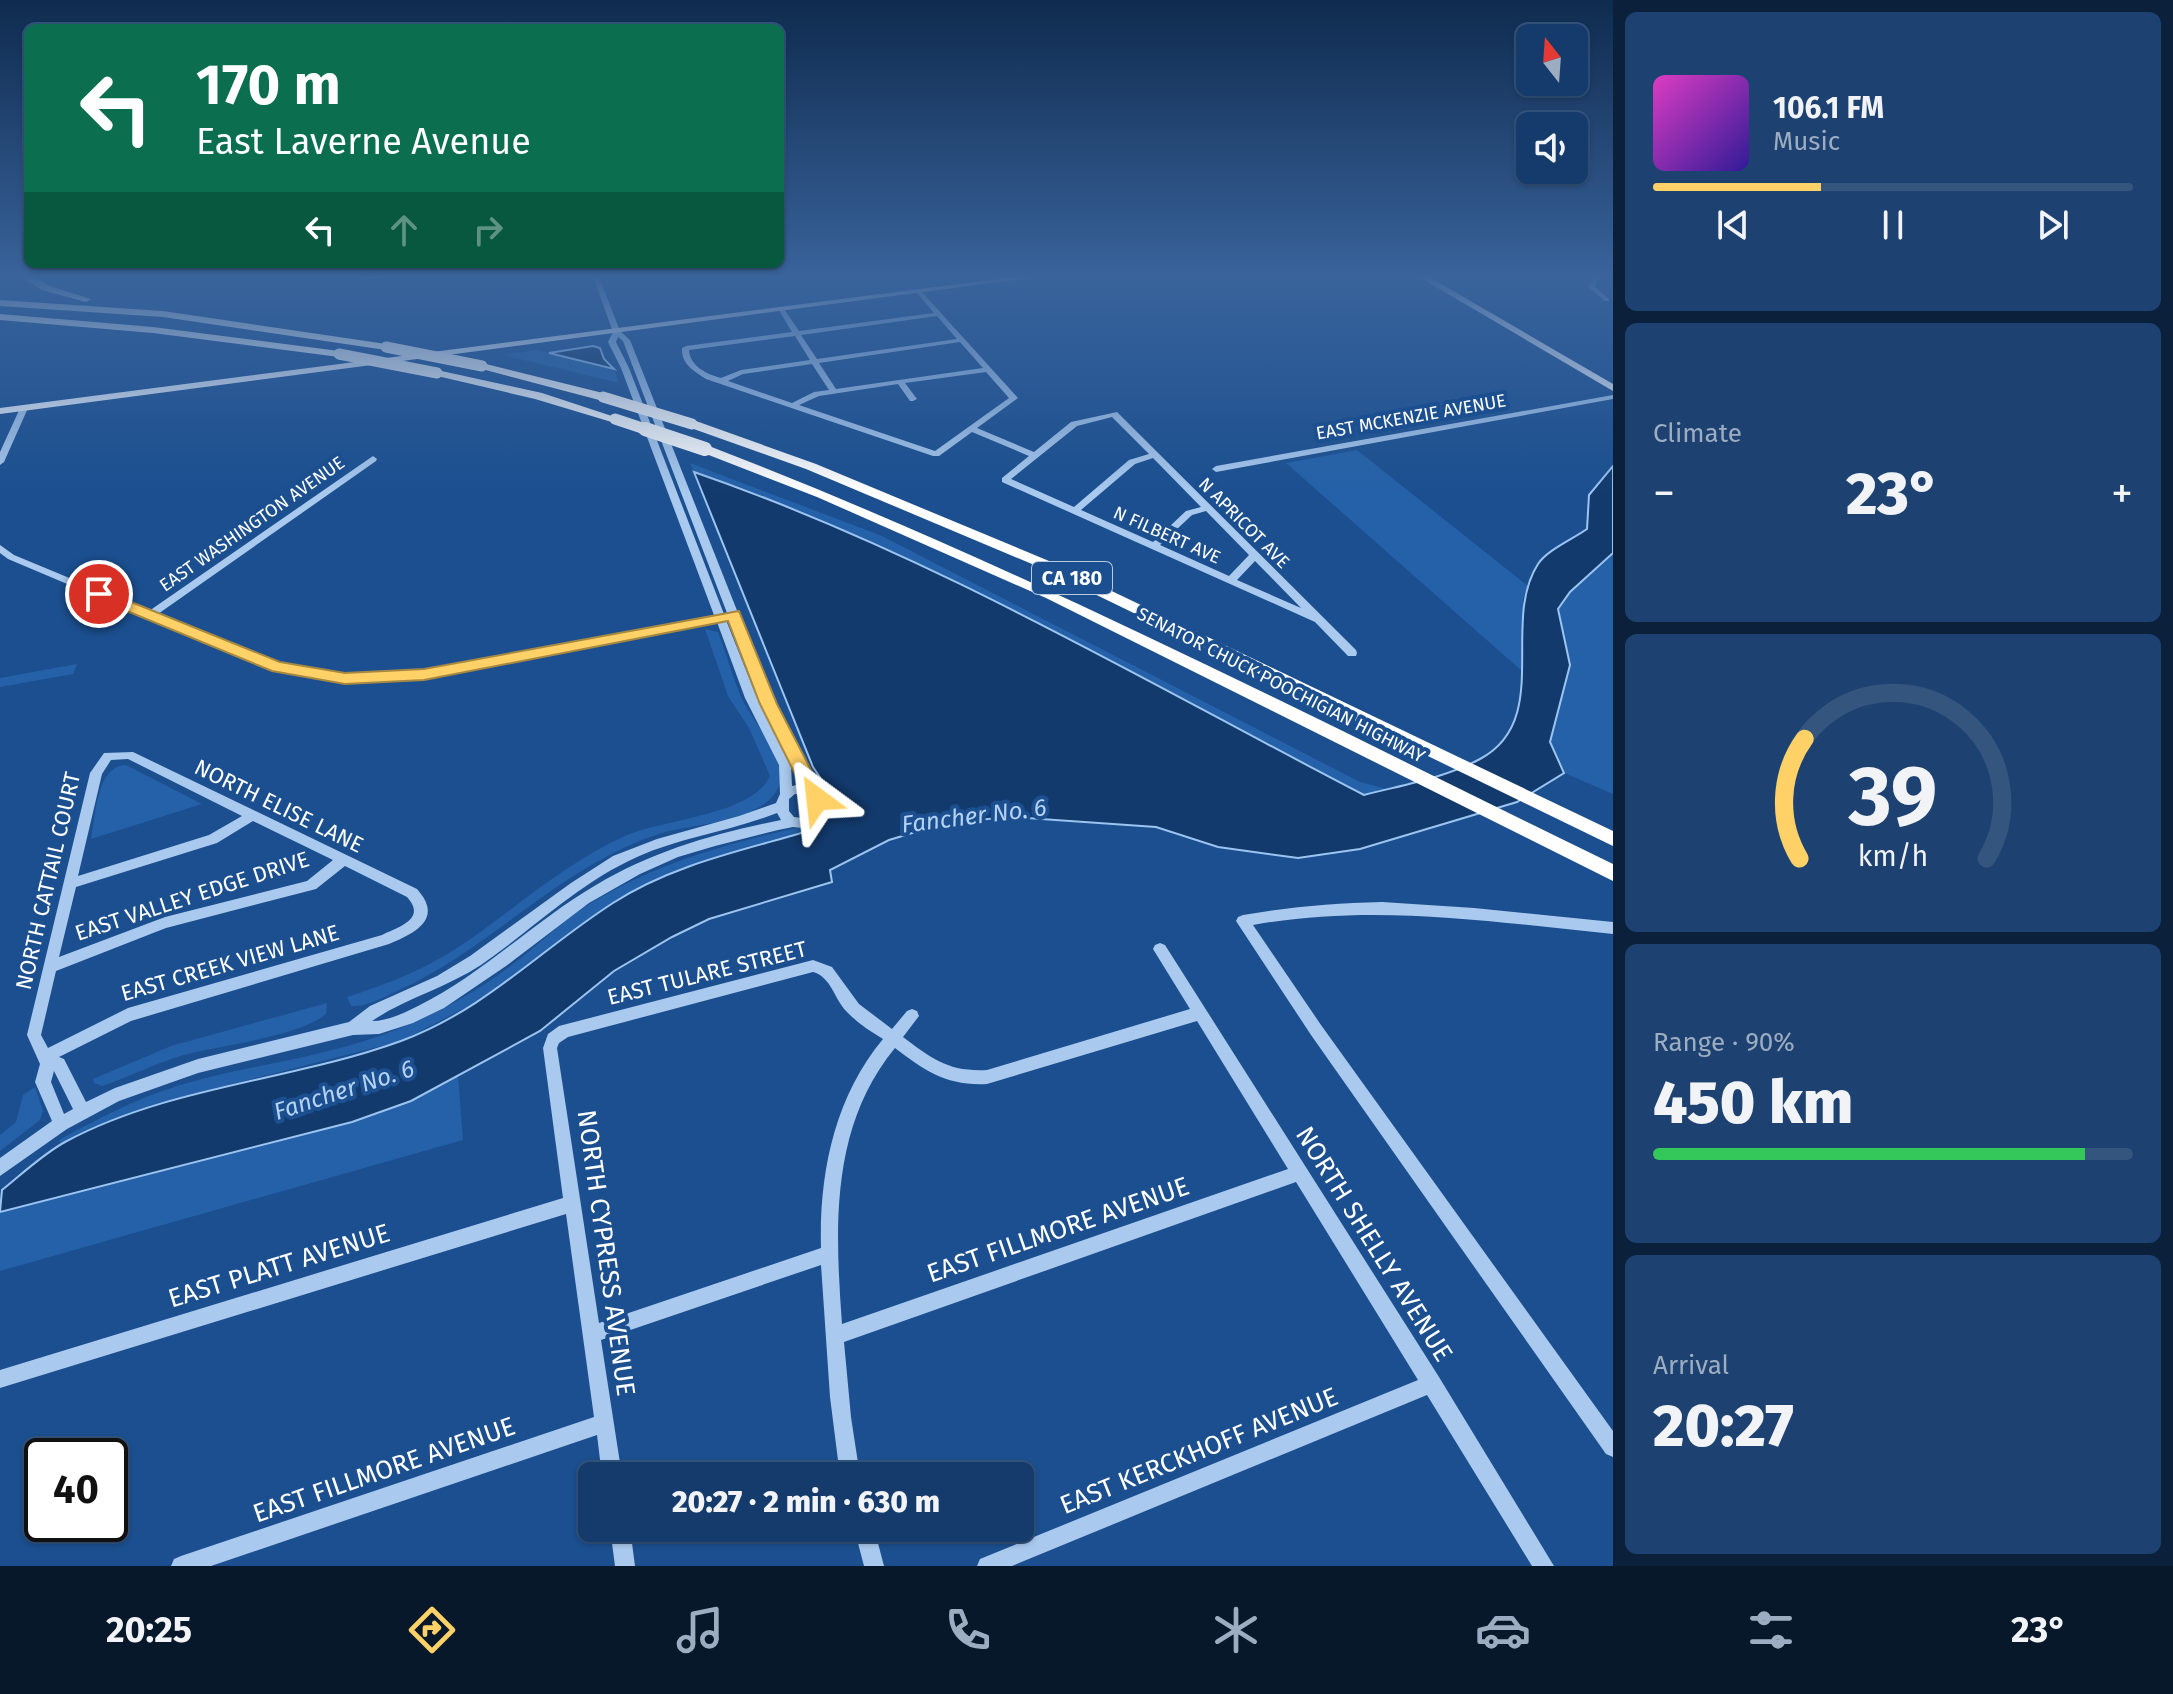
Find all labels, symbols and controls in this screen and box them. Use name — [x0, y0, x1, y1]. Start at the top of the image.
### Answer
north arrow — [1516, 24, 1588, 96]
map controls — [1516, 24, 1588, 184]
text: 170 m — [196, 52, 341, 119]
icon: left — [64, 56, 168, 160]
text: 106.1 FM — [1773, 90, 1884, 126]
button: sound — [1516, 112, 1588, 184]
text: East Laverne Avenue — [196, 120, 531, 164]
text: Music — [1773, 126, 1840, 157]
icon: previous — [1711, 203, 1755, 247]
icon: pause — [1871, 203, 1915, 247]
icon: next — [2031, 203, 2075, 247]
icon: left — [298, 208, 342, 252]
icon: ahead — [382, 208, 426, 252]
icon: right — [466, 208, 510, 252]
street label: EAST MCKENZIE AVENUE — [1314, 389, 1508, 445]
text: Climate — [1653, 418, 1742, 449]
street label: EAST WASHINGTON AVENUE — [155, 452, 349, 596]
text: 23° — [1846, 458, 1940, 530]
text: − — [1653, 467, 1675, 520]
text: + — [2111, 467, 2133, 520]
street label: N APRICOT AVE — [1194, 473, 1294, 573]
street label: N FILBERT AVE — [1110, 502, 1224, 568]
pin — [65, 560, 133, 628]
road number: CA 180 — [1032, 562, 1112, 594]
icon: arrive — [77, 572, 121, 616]
street label: SENATOR CHUCK POOCHIGIAN HIGHWAY — [1133, 603, 1429, 767]
text: 39 — [1848, 747, 1937, 847]
street label: NORTH ELISE LANE — [190, 753, 368, 859]
position arrow — [775, 757, 859, 841]
street label: NORTH CATTAIL COURT — [10, 769, 86, 992]
water label: Fancher No. 6 — [900, 793, 1048, 839]
text: km/h — [1858, 839, 1928, 874]
street label: EAST VALLEY EDGE DRIVE — [72, 845, 312, 947]
street label: EAST CREEK VIEW LANE — [118, 919, 342, 1007]
street label: EAST TULARE STREET — [604, 935, 810, 1011]
text: Range · 90% — [1653, 1027, 1795, 1058]
water label: Fancher No. 6 — [270, 1054, 418, 1126]
text: 450 km — [1653, 1067, 1853, 1139]
street label: NORTH CYPRESS AVENUE — [571, 1108, 641, 1398]
street label: NORTH SHELLY AVENUE — [1289, 1121, 1459, 1367]
street label: EAST FILLMORE AVENUE — [923, 1171, 1193, 1289]
street label: EAST PLATT AVENUE — [165, 1218, 393, 1314]
text: Arrival — [1653, 1350, 1729, 1381]
street label: EAST KERCKHOFF AVENUE — [1055, 1381, 1343, 1521]
text: 20:27 — [1653, 1390, 1794, 1462]
street label: EAST FILLMORE AVENUE — [249, 1411, 519, 1529]
speed limit sign: 40 — [24, 1438, 128, 1542]
text: 20:27 · 2 min · 630 m — [672, 1484, 940, 1520]
icon: directions — [404, 1602, 460, 1658]
icon: music — [672, 1602, 728, 1658]
icon: phone — [940, 1602, 996, 1658]
icon: climate — [1208, 1602, 1264, 1658]
icon: car — [1475, 1602, 1531, 1658]
icon: filters — [1743, 1602, 1799, 1658]
text: 20:25 — [106, 1608, 192, 1652]
text: 23° — [2011, 1608, 2067, 1652]

